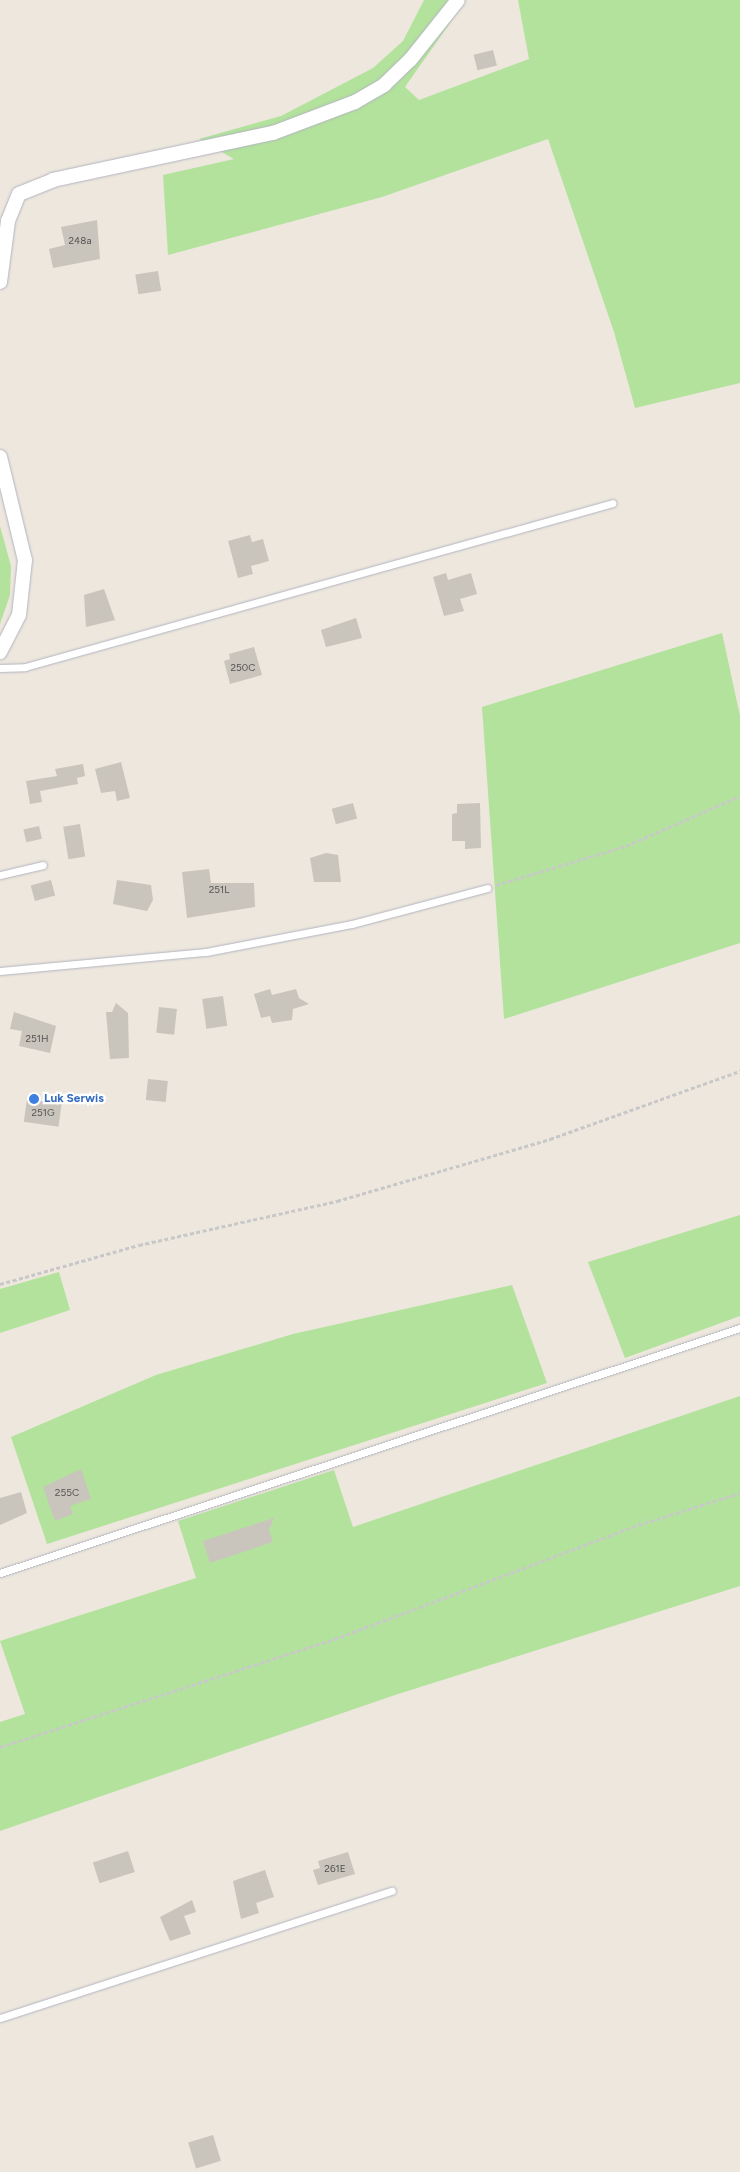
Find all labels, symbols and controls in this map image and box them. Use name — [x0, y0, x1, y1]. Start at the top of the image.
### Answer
house number: 248a — [68, 235, 92, 247]
house number: 250C — [231, 662, 255, 674]
house number: 251L — [209, 884, 229, 896]
house number: 251H — [26, 1033, 48, 1045]
place label: Luk Serwis — [44, 1092, 104, 1106]
marker: Luk Serwis — [28, 1093, 40, 1105]
house number: 251G — [31, 1107, 55, 1119]
house number: 255C — [55, 1487, 79, 1499]
house number: 261E — [324, 1863, 346, 1875]

